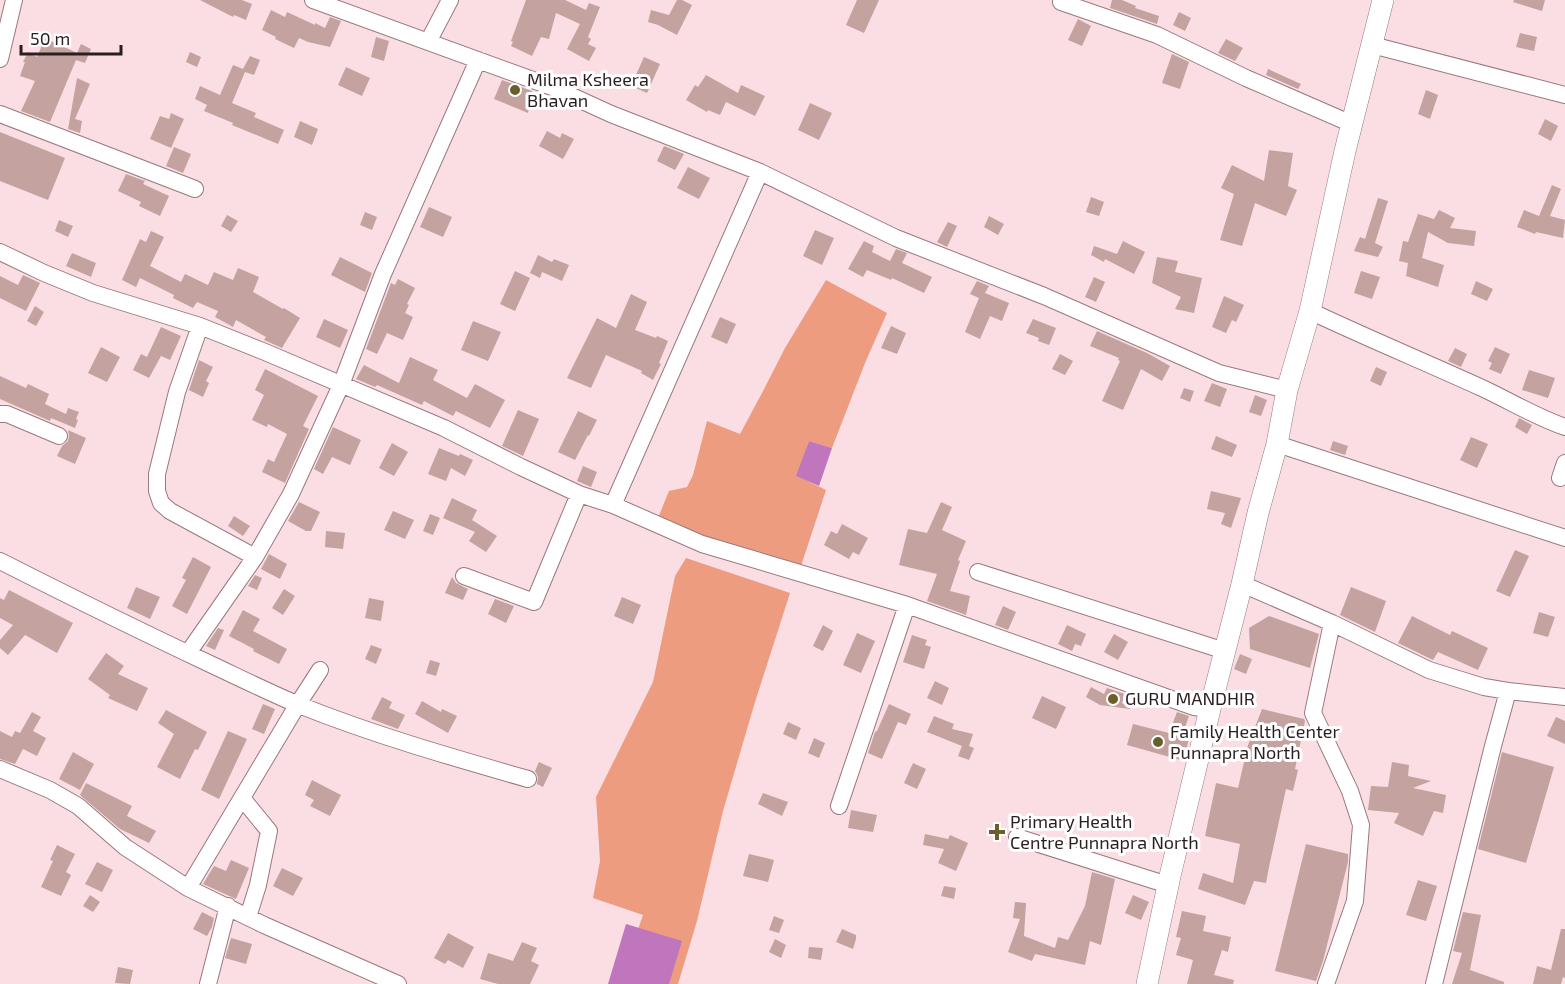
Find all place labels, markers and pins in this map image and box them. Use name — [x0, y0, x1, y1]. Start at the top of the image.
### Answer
place label: Milma Ksheera Bhavan — [527, 68, 649, 111]
marker: Milma Ksheera Bhavan — [508, 83, 522, 97]
place label: GURU MANDHIR — [1125, 687, 1255, 709]
marker: GURU MANDHIR — [1106, 692, 1120, 706]
place label: Family Health Center Punnapra North — [1170, 720, 1340, 763]
marker: Family Health Center Punnapra North — [1151, 735, 1165, 749]
place label: Primary Health Centre Punnapra North — [1010, 810, 1199, 853]
marker: Primary Health Centre Punnapra North — [988, 823, 1006, 841]

